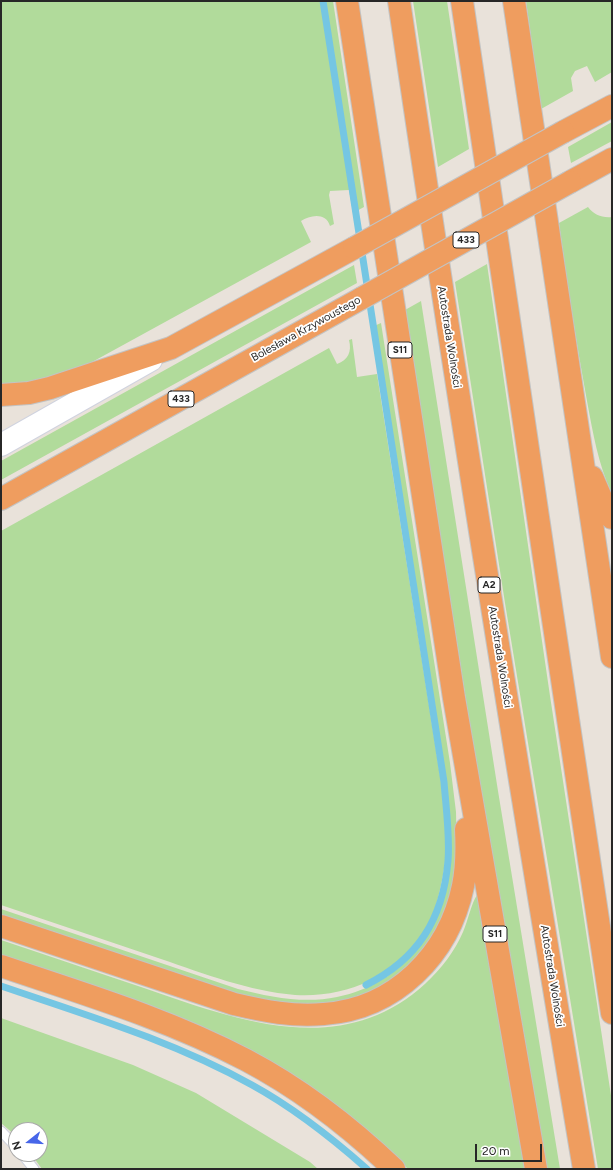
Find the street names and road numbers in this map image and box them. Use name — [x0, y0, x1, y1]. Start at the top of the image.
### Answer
road number: 433 — [453, 232, 479, 248]
street label: Autostrada Wolności — [434, 285, 464, 389]
street label: Bolesława Krzywoustego — [249, 293, 363, 365]
road number: S11 — [388, 342, 412, 358]
road number: 433 — [168, 391, 194, 407]
road number: A2 — [478, 577, 500, 593]
street label: Autostrada Wolności — [485, 605, 515, 709]
street label: Autostrada Wolności — [537, 924, 567, 1028]
road number: S11 — [483, 926, 507, 942]

